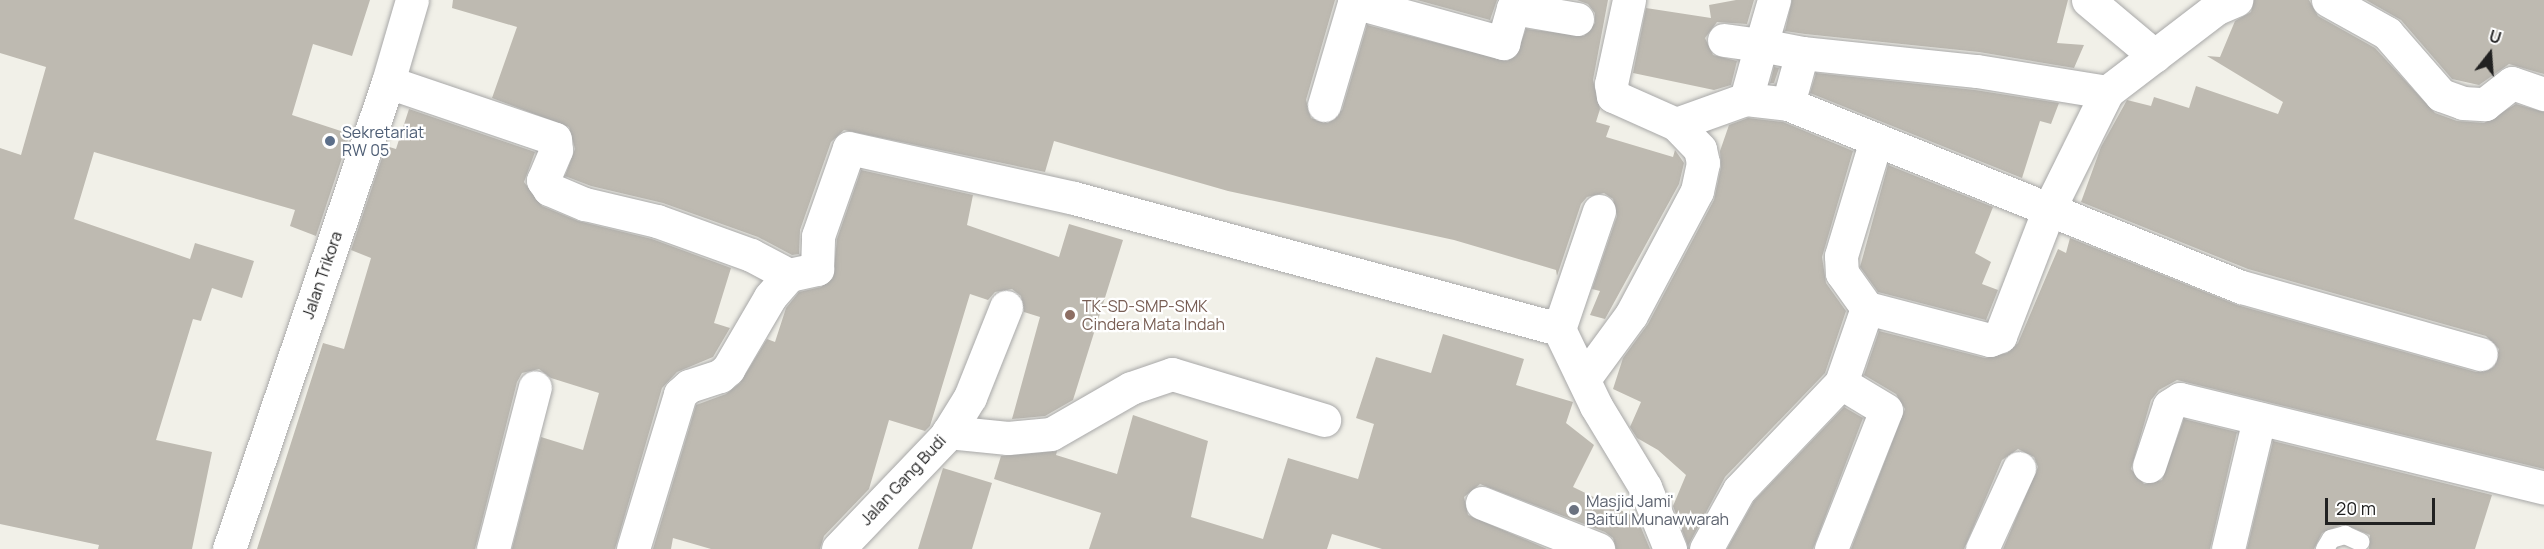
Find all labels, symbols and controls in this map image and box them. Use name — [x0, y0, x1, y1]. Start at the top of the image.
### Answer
north arrow — [2460, 24, 2520, 84]
text: U — [2487, 25, 2504, 49]
place label: Sekretariat RW 05 — [342, 122, 424, 160]
marker: Sekretariat RW 05 — [323, 134, 337, 148]
street label: Jalan Trikora — [298, 229, 346, 321]
place label: TK-SD-SMP-SMK Cindera Mata Indah — [1082, 296, 1225, 334]
marker: TK-SD-SMP-SMK Cindera Mata Indah — [1063, 308, 1077, 322]
street label: Jalan Gang Budi — [856, 431, 950, 529]
scale bar — [2328, 486, 2438, 524]
place label: Masjid Jami' Baitul Munawwarah — [1586, 491, 1729, 529]
text: 20 m — [2336, 496, 2376, 520]
marker: Masjid Jami' Baitul Munawwarah — [1567, 503, 1581, 517]

